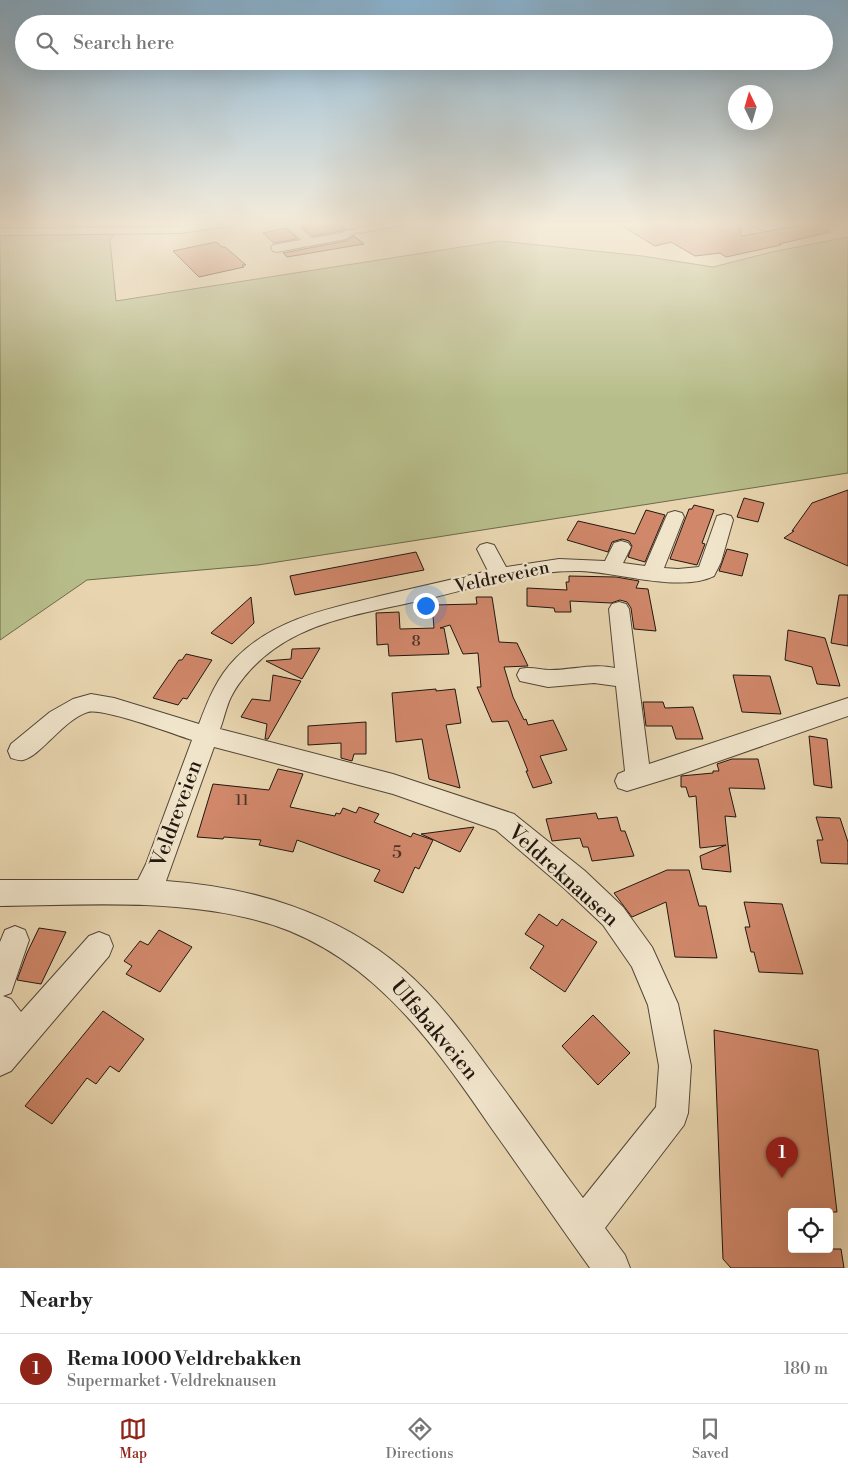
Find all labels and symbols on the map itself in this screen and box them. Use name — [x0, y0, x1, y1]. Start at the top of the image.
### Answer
north arrow — [728, 85, 773, 130]
street label: Veldreveien — [452, 556, 552, 598]
your location — [413, 593, 439, 619]
house number: 8 — [411, 632, 421, 651]
street label: Veldreveien — [145, 756, 209, 872]
house number: 11 — [235, 791, 249, 810]
street label: Veldreknausen — [502, 819, 624, 933]
house number: 5 — [392, 841, 402, 864]
street label: Ulfsbakveien — [385, 975, 484, 1086]
pin: 1 — [766, 1137, 798, 1178]

